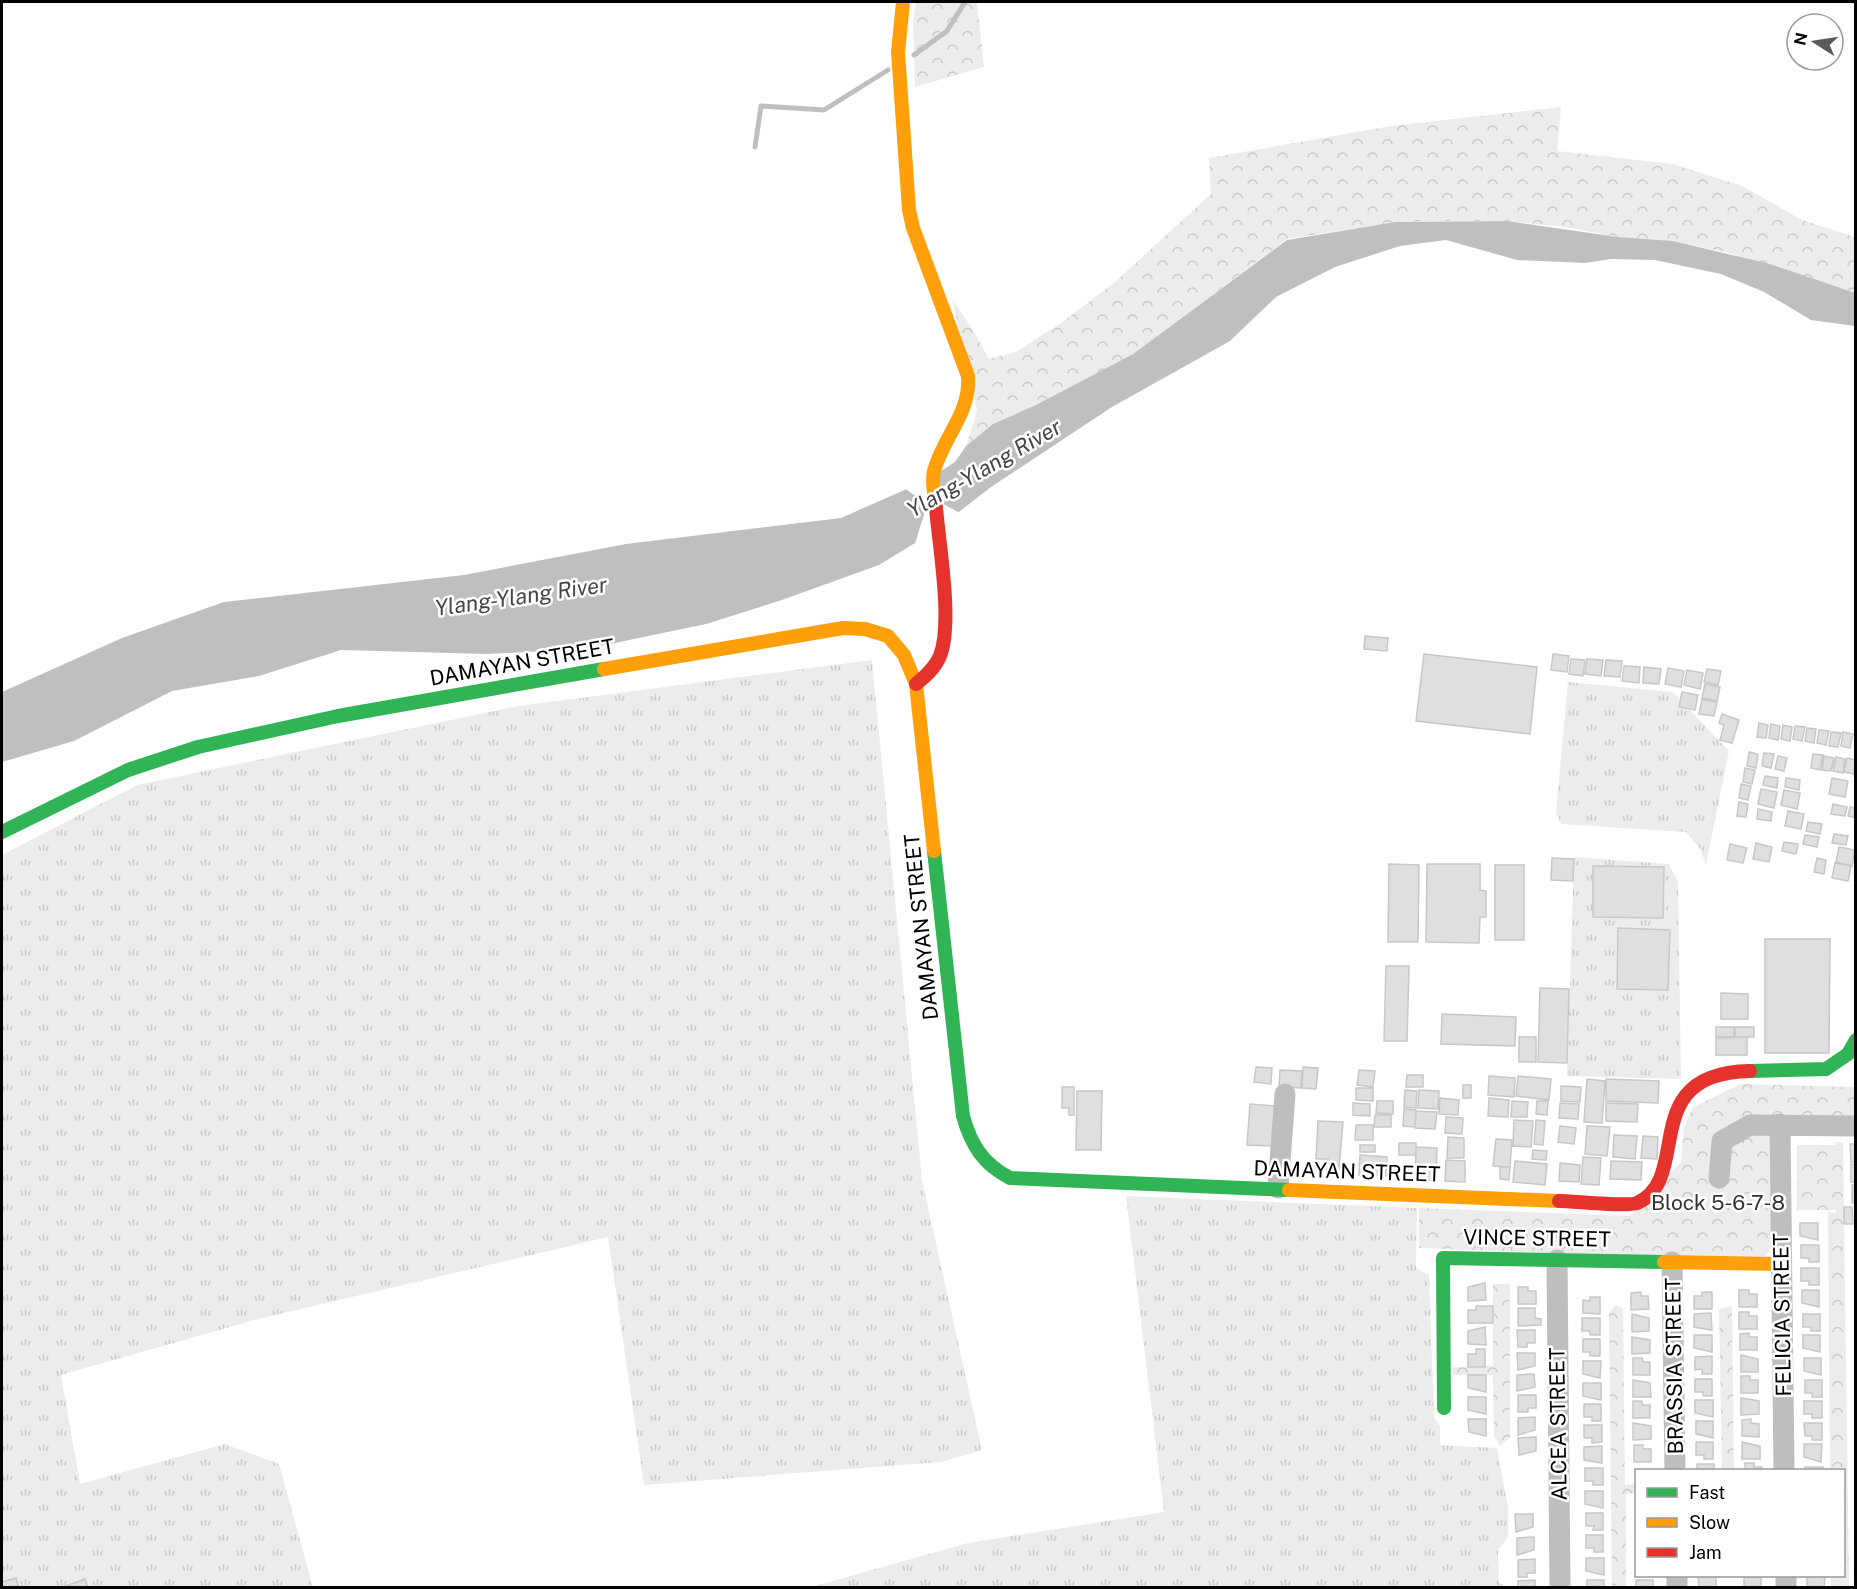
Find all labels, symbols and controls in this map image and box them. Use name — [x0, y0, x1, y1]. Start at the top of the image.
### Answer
north arrow — [1785, 12, 1845, 72]
text: N — [1790, 31, 1811, 47]
water label: Ylang-Ylang River — [902, 413, 1066, 523]
water label: Ylang-Ylang River — [433, 571, 609, 621]
street label: DAMAYAN STREET — [428, 633, 616, 691]
street label: DAMAYAN STREET — [899, 833, 943, 1021]
street label: DAMAYAN STREET — [1253, 1155, 1441, 1187]
park label: Block 5-6-7-8 — [1651, 1190, 1785, 1215]
street label: VINCE STREET — [1463, 1224, 1611, 1252]
street label: FELICIA STREET — [1768, 1233, 1796, 1397]
street label: BRASSIA STREET — [1660, 1277, 1688, 1455]
street label: ALCEA STREET — [1544, 1347, 1572, 1501]
legend — [1635, 1469, 1845, 1577]
text: Fast — [1689, 1482, 1725, 1503]
text: Slow — [1689, 1512, 1730, 1533]
text: Jam — [1689, 1542, 1722, 1563]

